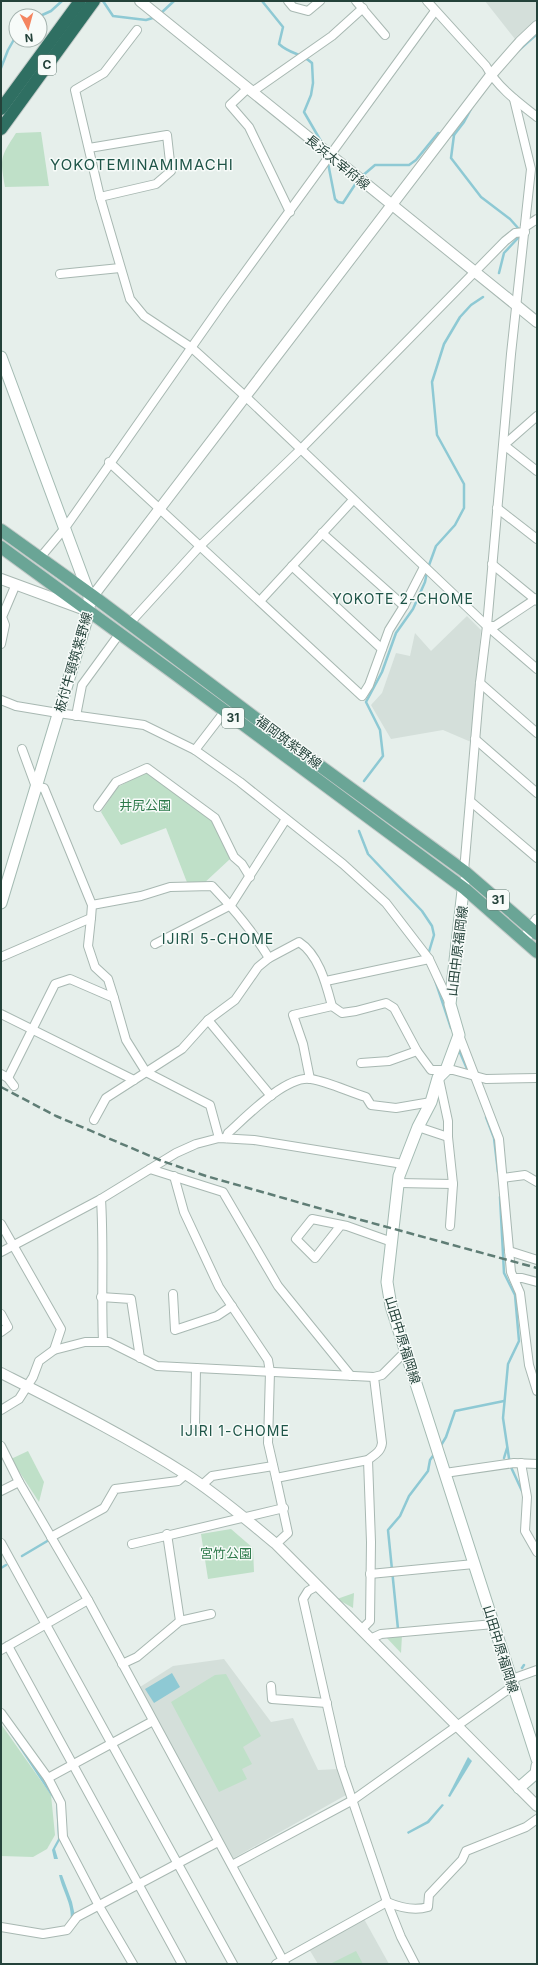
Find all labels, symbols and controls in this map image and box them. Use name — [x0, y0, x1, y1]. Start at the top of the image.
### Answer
north arrow — [8, 8, 48, 48]
text: N — [24, 31, 34, 45]
road number: C — [38, 55, 56, 75]
street label: 長浜太宰府線 — [303, 131, 373, 193]
district label: YOKOTEMINAMIMACHI — [50, 155, 234, 174]
district label: YOKOTE 2-CHOME — [332, 590, 474, 607]
street label: 板付牛頸筑紫野線 — [51, 610, 95, 714]
road number: 31 — [222, 708, 244, 728]
street label: 福岡筑紫野線 — [253, 712, 325, 772]
park label: 井尻公園 — [119, 797, 171, 813]
road number: 31 — [487, 890, 509, 910]
street label: 山田中原福岡線 — [444, 905, 470, 997]
district label: IJIRI 5-CHOME — [162, 930, 274, 947]
street label: 山田中原福岡線 — [382, 1294, 424, 1386]
district label: IJIRI 1-CHOME — [180, 1422, 290, 1439]
park label: 宮竹公園 — [200, 1545, 252, 1561]
street label: 山田中原福岡線 — [480, 1603, 522, 1695]

